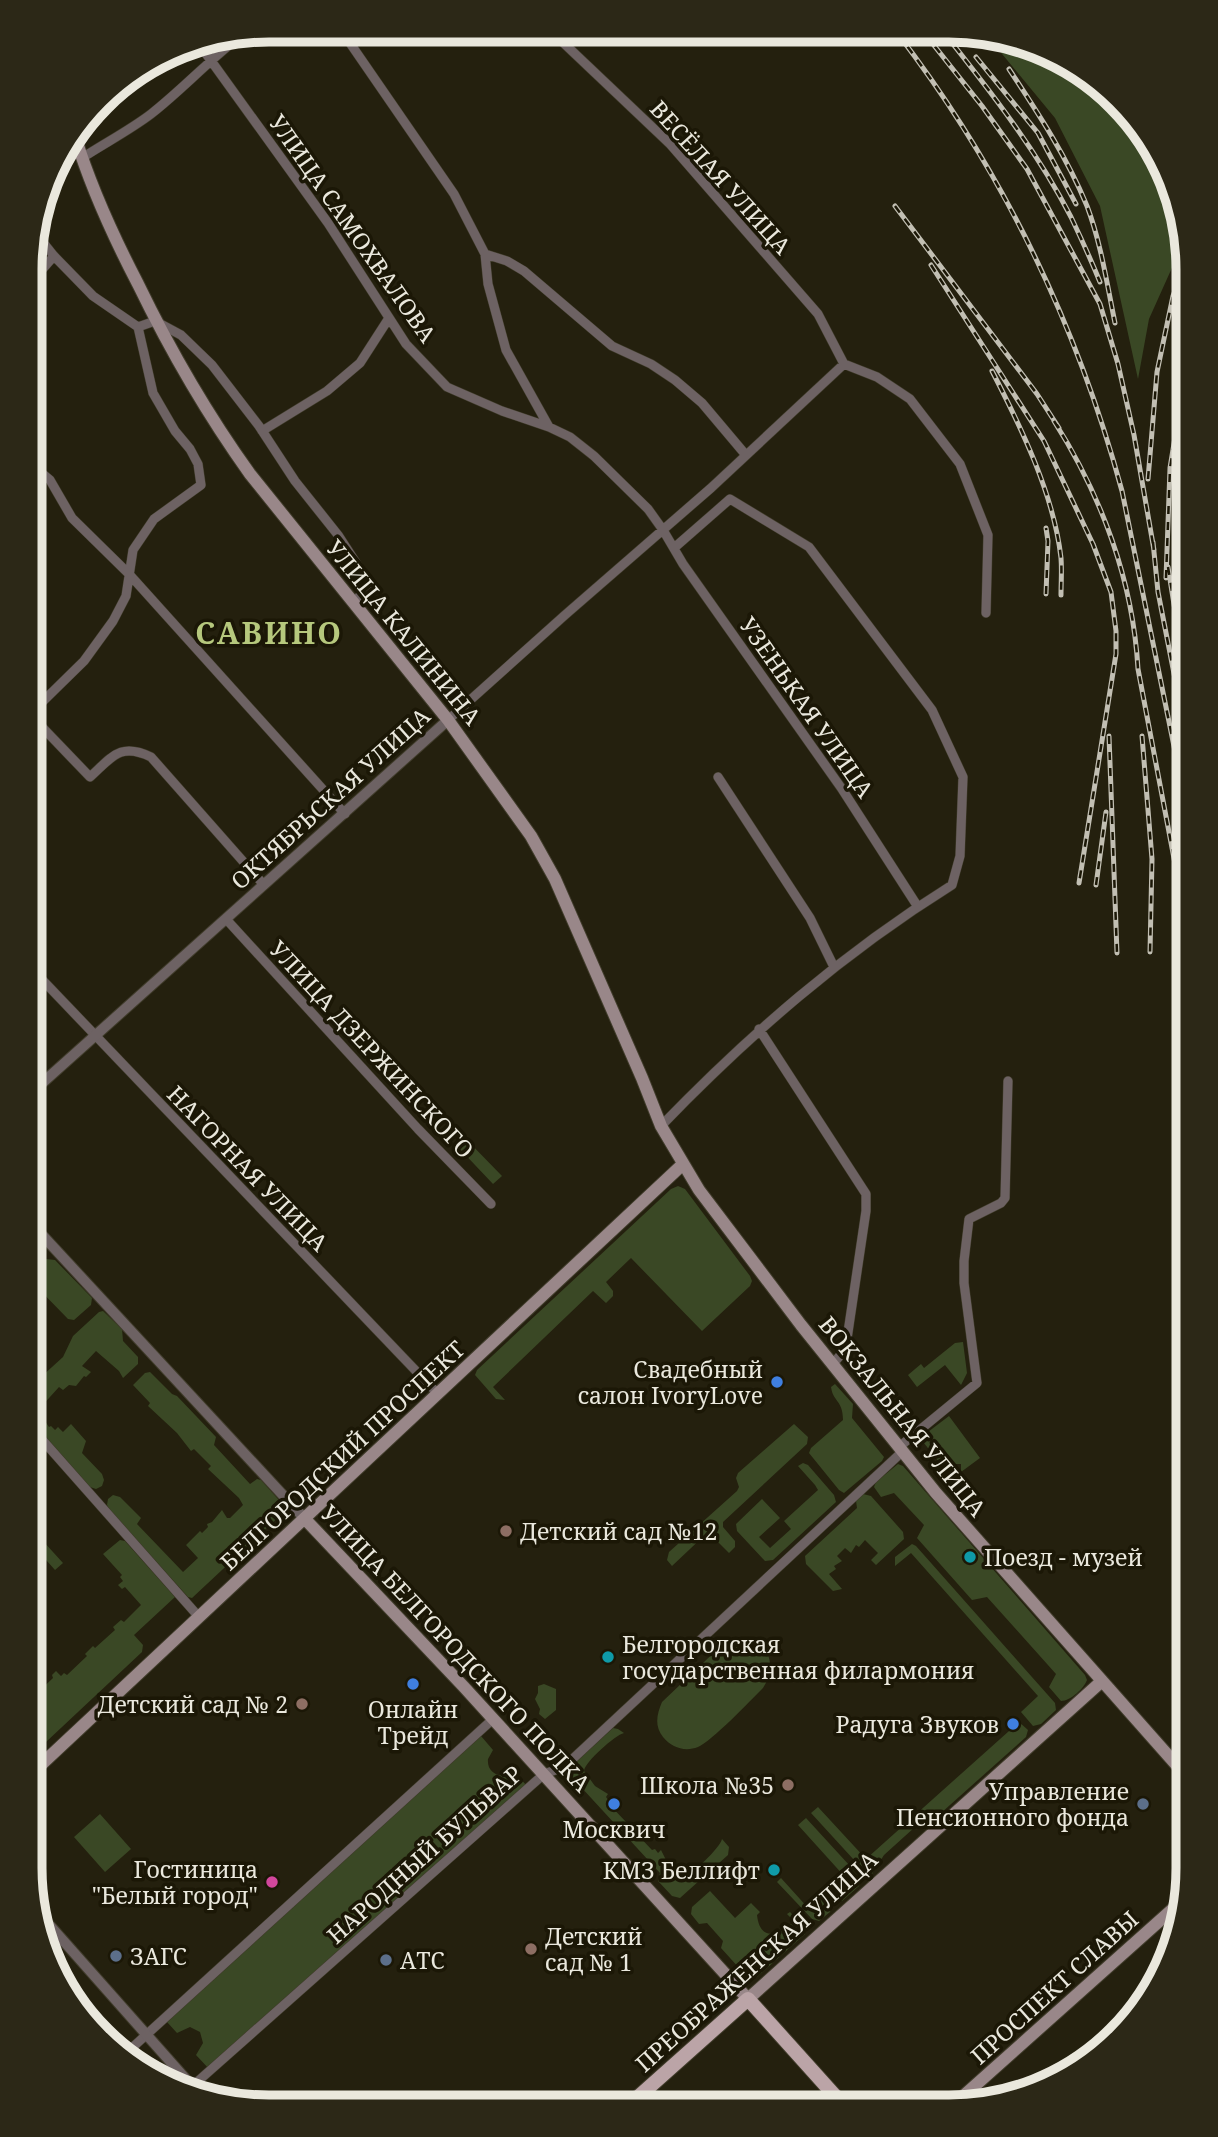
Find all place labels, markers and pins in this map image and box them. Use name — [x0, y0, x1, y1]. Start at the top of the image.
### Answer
place label: Свадебный салон IvoryLove — [578, 1353, 763, 1411]
marker: Свадебный салон IvoryLove — [769, 1374, 785, 1390]
place label: Детский сад №12 — [520, 1515, 717, 1547]
marker: Детский сад №12 — [498, 1523, 514, 1539]
place label: Поезд - музей — [984, 1541, 1143, 1573]
marker: Поезд - музей — [962, 1549, 978, 1565]
place label: Белгородская государственная филармония — [622, 1628, 974, 1686]
marker: Белгородская государственная филармония — [600, 1649, 616, 1665]
marker: Онлайн Трейд — [405, 1676, 421, 1692]
place label: Детский сад № 2 — [97, 1688, 288, 1720]
place label: Онлайн Трейд — [368, 1693, 458, 1751]
marker: Детский сад № 2 — [294, 1696, 310, 1712]
place label: Радуга Звуков — [835, 1708, 999, 1740]
marker: Радуга Звуков — [1005, 1716, 1021, 1732]
place label: Школа №35 — [640, 1769, 774, 1801]
place label: Управление Пенсионного фонда — [896, 1775, 1129, 1833]
marker: Школа №35 — [780, 1777, 796, 1793]
marker: Москвич — [606, 1796, 622, 1812]
marker: Управление Пенсионного фонда — [1135, 1796, 1151, 1812]
place label: Москвич — [563, 1813, 665, 1845]
place label: Гостиница "Белый город" — [92, 1853, 258, 1911]
place label: КМЗ Беллифт — [603, 1854, 760, 1886]
marker: КМЗ Беллифт — [766, 1862, 782, 1878]
marker: Гостиница "Белый город" — [264, 1874, 280, 1890]
place label: Детский сад № 1 — [545, 1920, 643, 1978]
place label: ЗАГС — [130, 1940, 187, 1972]
marker: Детский сад № 1 — [523, 1941, 539, 1957]
place label: АТС — [400, 1944, 445, 1976]
marker: ЗАГС — [108, 1948, 124, 1964]
marker: АТС — [378, 1952, 394, 1968]

